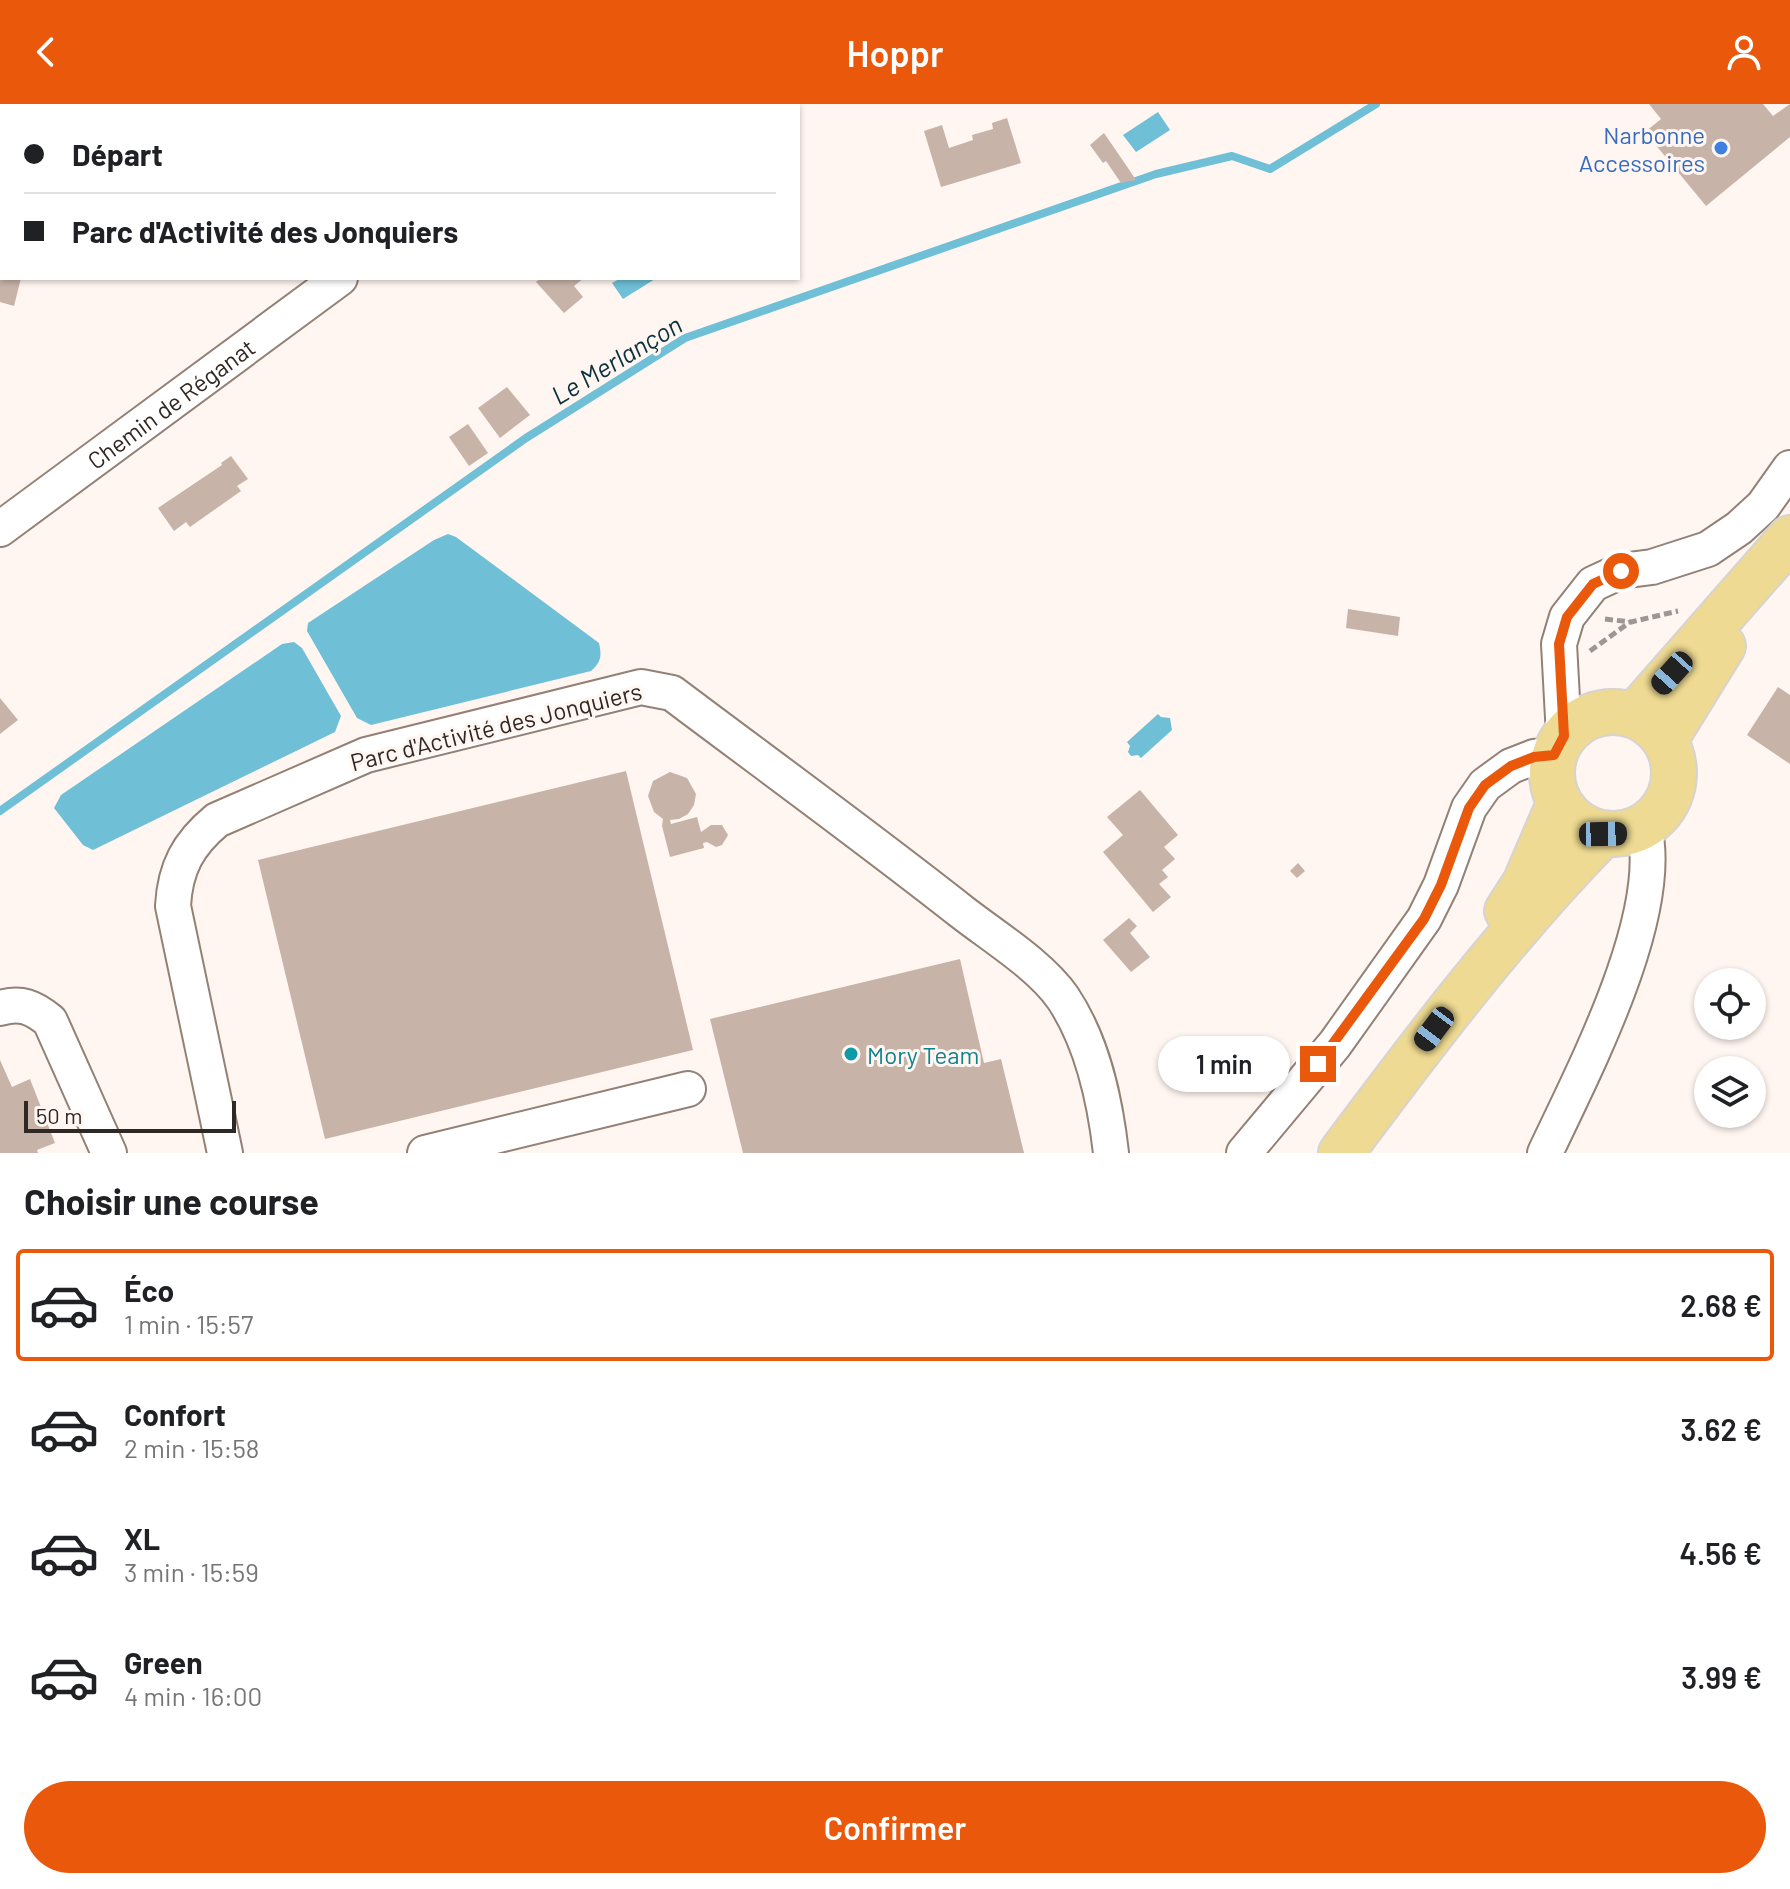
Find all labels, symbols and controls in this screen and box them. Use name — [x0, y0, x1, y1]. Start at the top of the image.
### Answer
icon: back — [24, 30, 68, 74]
icon: person — [1722, 30, 1766, 74]
text: Hoppr — [846, 31, 944, 74]
place label: Narbonne Accessoires — [1579, 120, 1705, 177]
text: Départ — [72, 136, 163, 172]
marker: Narbonne Accessoires — [1712, 139, 1730, 157]
text: Parc d'Activité des Jonquiers — [72, 213, 458, 249]
water label: Le Merlançon — [545, 308, 687, 410]
street label: Chemin de Réganat — [81, 332, 260, 474]
route start — [1603, 553, 1639, 589]
car — [1647, 647, 1697, 699]
street label: Parc d'Activité des Jonquiers — [347, 676, 645, 776]
car — [1579, 822, 1627, 846]
map controls — [1694, 968, 1766, 1128]
button: locate — [1694, 968, 1766, 1040]
car — [1410, 1003, 1458, 1055]
callout: 1 min — [1158, 1036, 1290, 1092]
place label: Mory Team — [867, 1040, 979, 1069]
marker: Mory Team — [842, 1045, 860, 1063]
route end — [1300, 1046, 1336, 1082]
text: 1 min — [1196, 1048, 1252, 1079]
button: layers — [1694, 1056, 1766, 1128]
scale bar — [24, 1097, 236, 1133]
text: 50 m — [36, 1102, 82, 1128]
text: Choisir une course — [24, 1179, 319, 1222]
icon: car — [28, 1269, 100, 1341]
text: Éco — [124, 1272, 174, 1308]
text: 2.68 € — [1680, 1287, 1762, 1323]
text: 1 min · 15:57 — [124, 1308, 253, 1339]
icon: car — [28, 1393, 100, 1465]
text: Confort — [124, 1396, 226, 1432]
text: 3.62 € — [1680, 1411, 1762, 1447]
text: 2 min · 15:58 — [124, 1432, 259, 1463]
icon: car — [28, 1517, 100, 1589]
text: XL — [124, 1520, 160, 1556]
text: 4.56 € — [1679, 1535, 1762, 1571]
text: 3 min · 15:59 — [124, 1556, 259, 1587]
icon: car — [28, 1641, 100, 1713]
text: Green — [124, 1644, 203, 1680]
text: 3.99 € — [1681, 1659, 1762, 1695]
text: 4 min · 16:00 — [124, 1680, 262, 1711]
button: Confirmer — [24, 1781, 1766, 1873]

